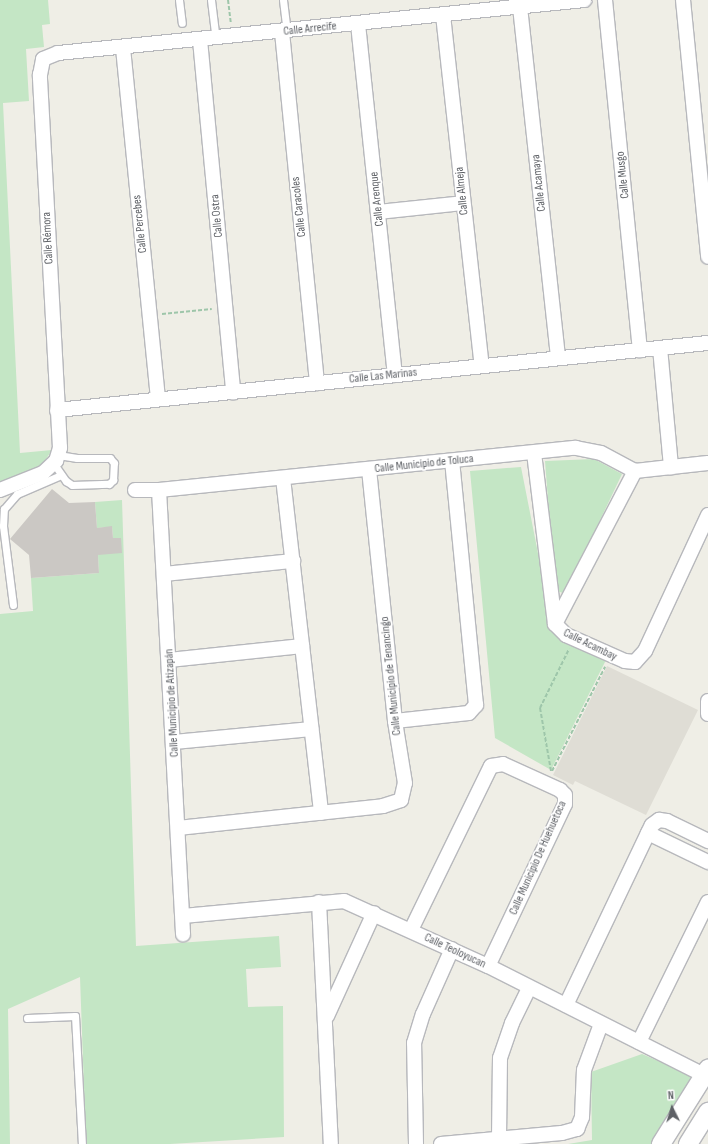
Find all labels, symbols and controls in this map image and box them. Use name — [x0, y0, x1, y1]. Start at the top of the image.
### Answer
street label: Calle Arrecife — [283, 19, 337, 39]
street label: Calle Musgo — [613, 151, 633, 199]
street label: Calle Acamaya — [529, 154, 549, 212]
street label: Calle Almeja — [452, 166, 472, 216]
street label: Calle Arenque — [367, 171, 387, 227]
street label: Calle Caracoles — [289, 176, 309, 238]
street label: Calle Percebes — [130, 194, 150, 254]
street label: Calle Ostra — [208, 194, 226, 238]
street label: Calle Rémora — [39, 212, 57, 264]
street label: Calle Las Marinas — [348, 365, 418, 387]
street label: Calle Municipio de Toluca — [374, 452, 474, 476]
street label: Calle Municipio de Tenancingo — [378, 616, 404, 736]
street label: Calle Acambay — [561, 626, 619, 664]
street label: Calle Municipio de Atizapán — [162, 648, 182, 758]
street label: Calle Municipio De Huehuetoca — [506, 799, 570, 917]
street label: Calle Teoloyucan — [422, 930, 488, 972]
north arrow — [652, 1088, 692, 1128]
text: N — [667, 1089, 674, 1102]

